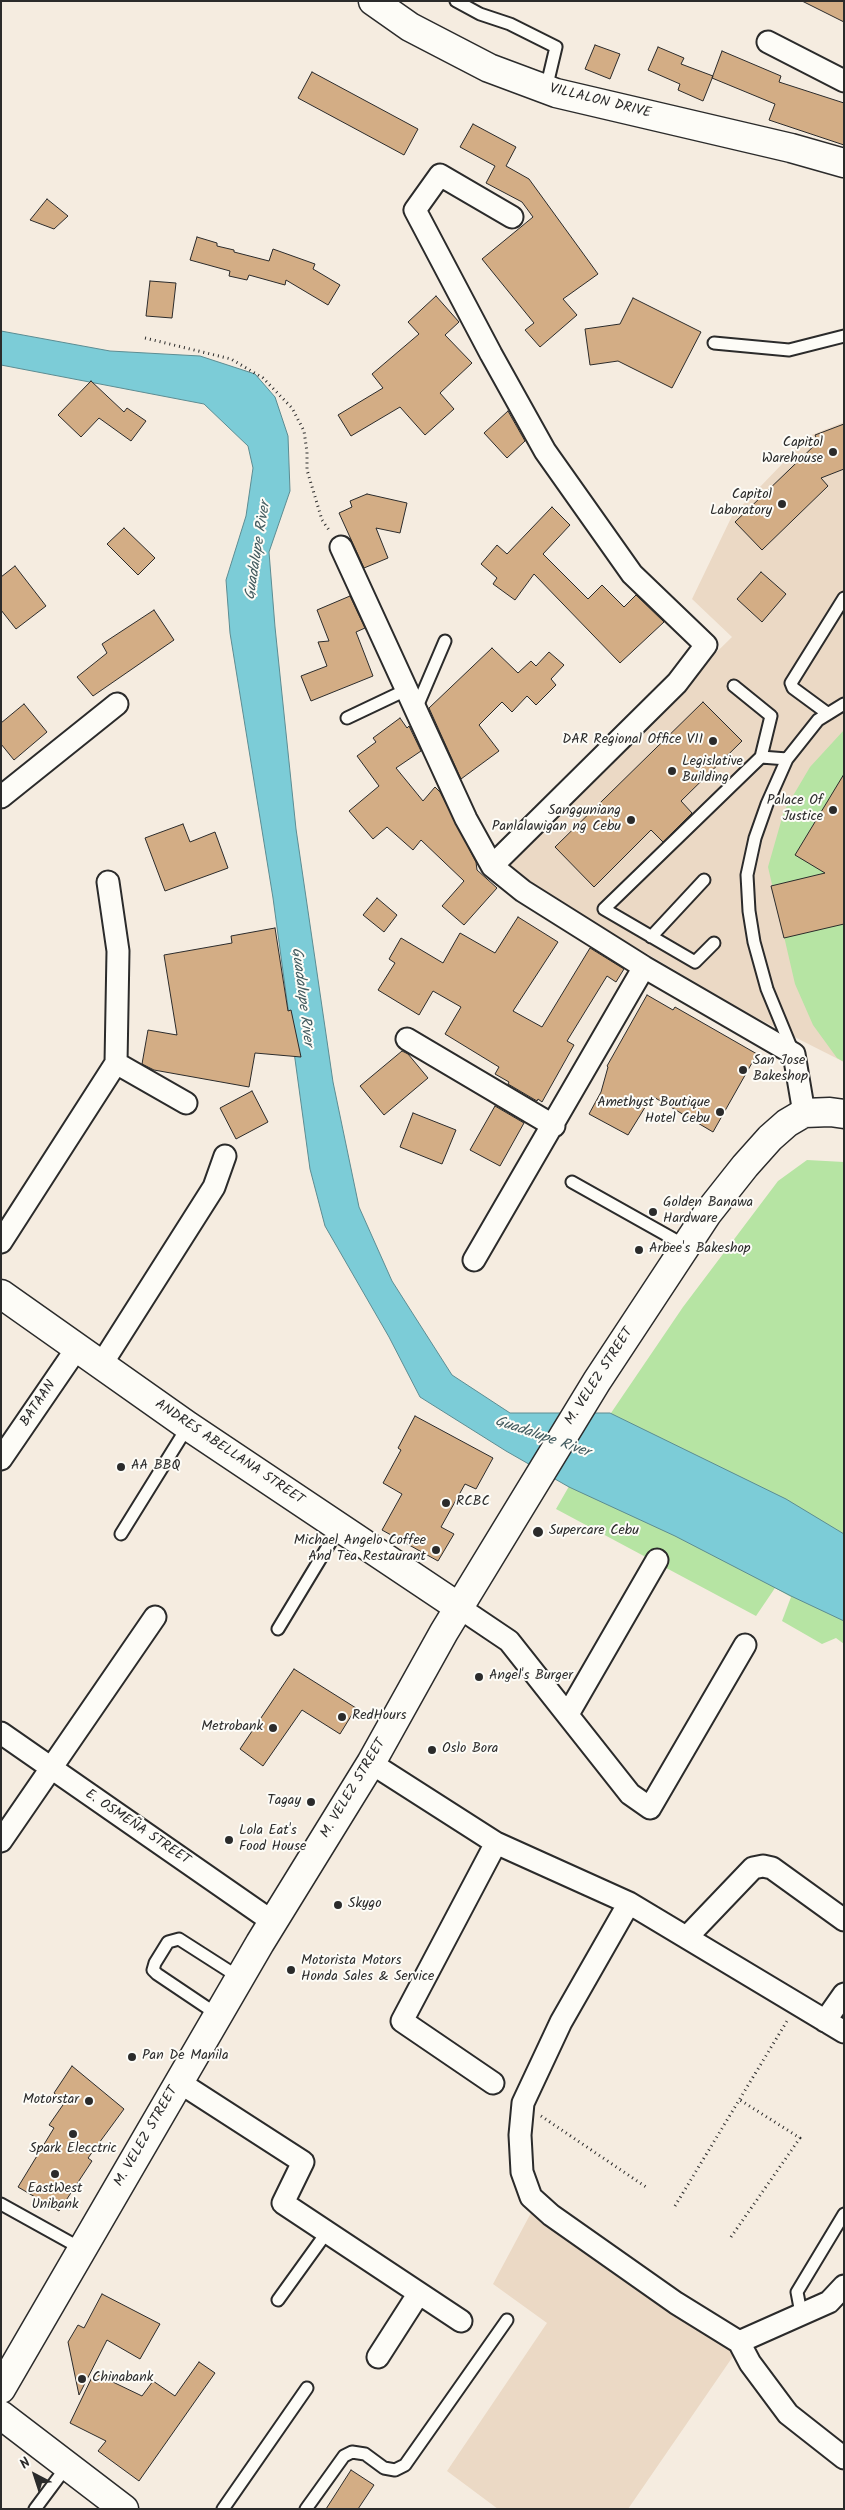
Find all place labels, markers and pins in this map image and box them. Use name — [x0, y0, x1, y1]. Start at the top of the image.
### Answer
place label: Capitol Warehouse — [762, 436, 823, 468]
marker: Capitol Warehouse — [827, 446, 839, 458]
place label: Capitol Laboratory — [710, 488, 772, 520]
marker: Capitol Laboratory — [776, 498, 788, 510]
place label: DAR Regional Office VII — [562, 733, 703, 749]
marker: DAR Regional Office VII — [707, 735, 719, 747]
place label: Legislative Building — [682, 755, 743, 788]
marker: Legislative Building — [666, 765, 678, 777]
place label: Palace Of Justice — [767, 794, 823, 826]
place label: Sangguniang Panlalawigan ng Cebu — [492, 804, 621, 836]
marker: Palace Of Justice — [827, 804, 839, 816]
marker: Sangguniang Panlalawigan ng Cebu — [625, 814, 637, 826]
place label: San Jose Bakeshop — [753, 1054, 808, 1086]
marker: San Jose Bakeshop — [737, 1064, 749, 1076]
place label: Amethyst Boutique Hotel Cebu — [597, 1096, 710, 1128]
marker: Amethyst Boutique Hotel Cebu — [714, 1106, 726, 1118]
place label: Golden Banawa Hardware — [663, 1196, 753, 1228]
marker: Golden Banawa Hardware — [647, 1206, 659, 1218]
place label: Arbee's Bakeshop — [649, 1242, 751, 1258]
marker: Arbee's Bakeshop — [633, 1244, 645, 1256]
place label: AA BBQ — [131, 1459, 180, 1475]
marker: AA BBQ — [115, 1461, 127, 1473]
place label: RCBC — [456, 1495, 490, 1511]
marker: RCBC — [440, 1497, 452, 1509]
place label: Supercare Cebu — [549, 1524, 639, 1540]
marker: Supercare Cebu — [531, 1525, 545, 1539]
place label: Michael Angelo Coffee And Tea Restaurant — [294, 1534, 426, 1566]
marker: Michael Angelo Coffee And Tea Restaurant — [430, 1544, 442, 1556]
place label: Angel's Burger — [489, 1669, 573, 1685]
marker: Angel's Burger — [473, 1671, 485, 1683]
place label: RedHours — [352, 1709, 407, 1725]
marker: RedHours — [336, 1711, 348, 1723]
place label: Metrobank — [201, 1720, 263, 1736]
marker: Metrobank — [267, 1722, 279, 1734]
place label: Oslo Bora — [442, 1742, 498, 1758]
marker: Oslo Bora — [426, 1744, 438, 1756]
place label: Tagay — [267, 1794, 301, 1810]
marker: Tagay — [305, 1796, 317, 1808]
place label: Lola Eat's Food House — [239, 1824, 306, 1856]
marker: Lola Eat's Food House — [223, 1834, 235, 1846]
place label: Skygo — [348, 1897, 382, 1913]
marker: Skygo — [332, 1899, 344, 1911]
place label: Motorista Motors Honda Sales & Service — [301, 1954, 434, 1986]
marker: Motorista Motors Honda Sales & Service — [285, 1964, 297, 1976]
place label: Pan De Manila — [142, 2049, 229, 2065]
marker: Pan De Manila — [126, 2051, 138, 2063]
place label: Motorstar — [23, 2093, 79, 2109]
marker: Motorstar — [83, 2095, 95, 2107]
marker: Spark Elecctric — [67, 2128, 79, 2140]
place label: Spark Elecctric — [29, 2142, 117, 2158]
marker: EastWest Unibank — [49, 2168, 61, 2180]
place label: EastWest Unibank — [28, 2182, 82, 2214]
place label: Chinabank — [92, 2371, 153, 2387]
marker: Chinabank — [76, 2373, 88, 2385]

